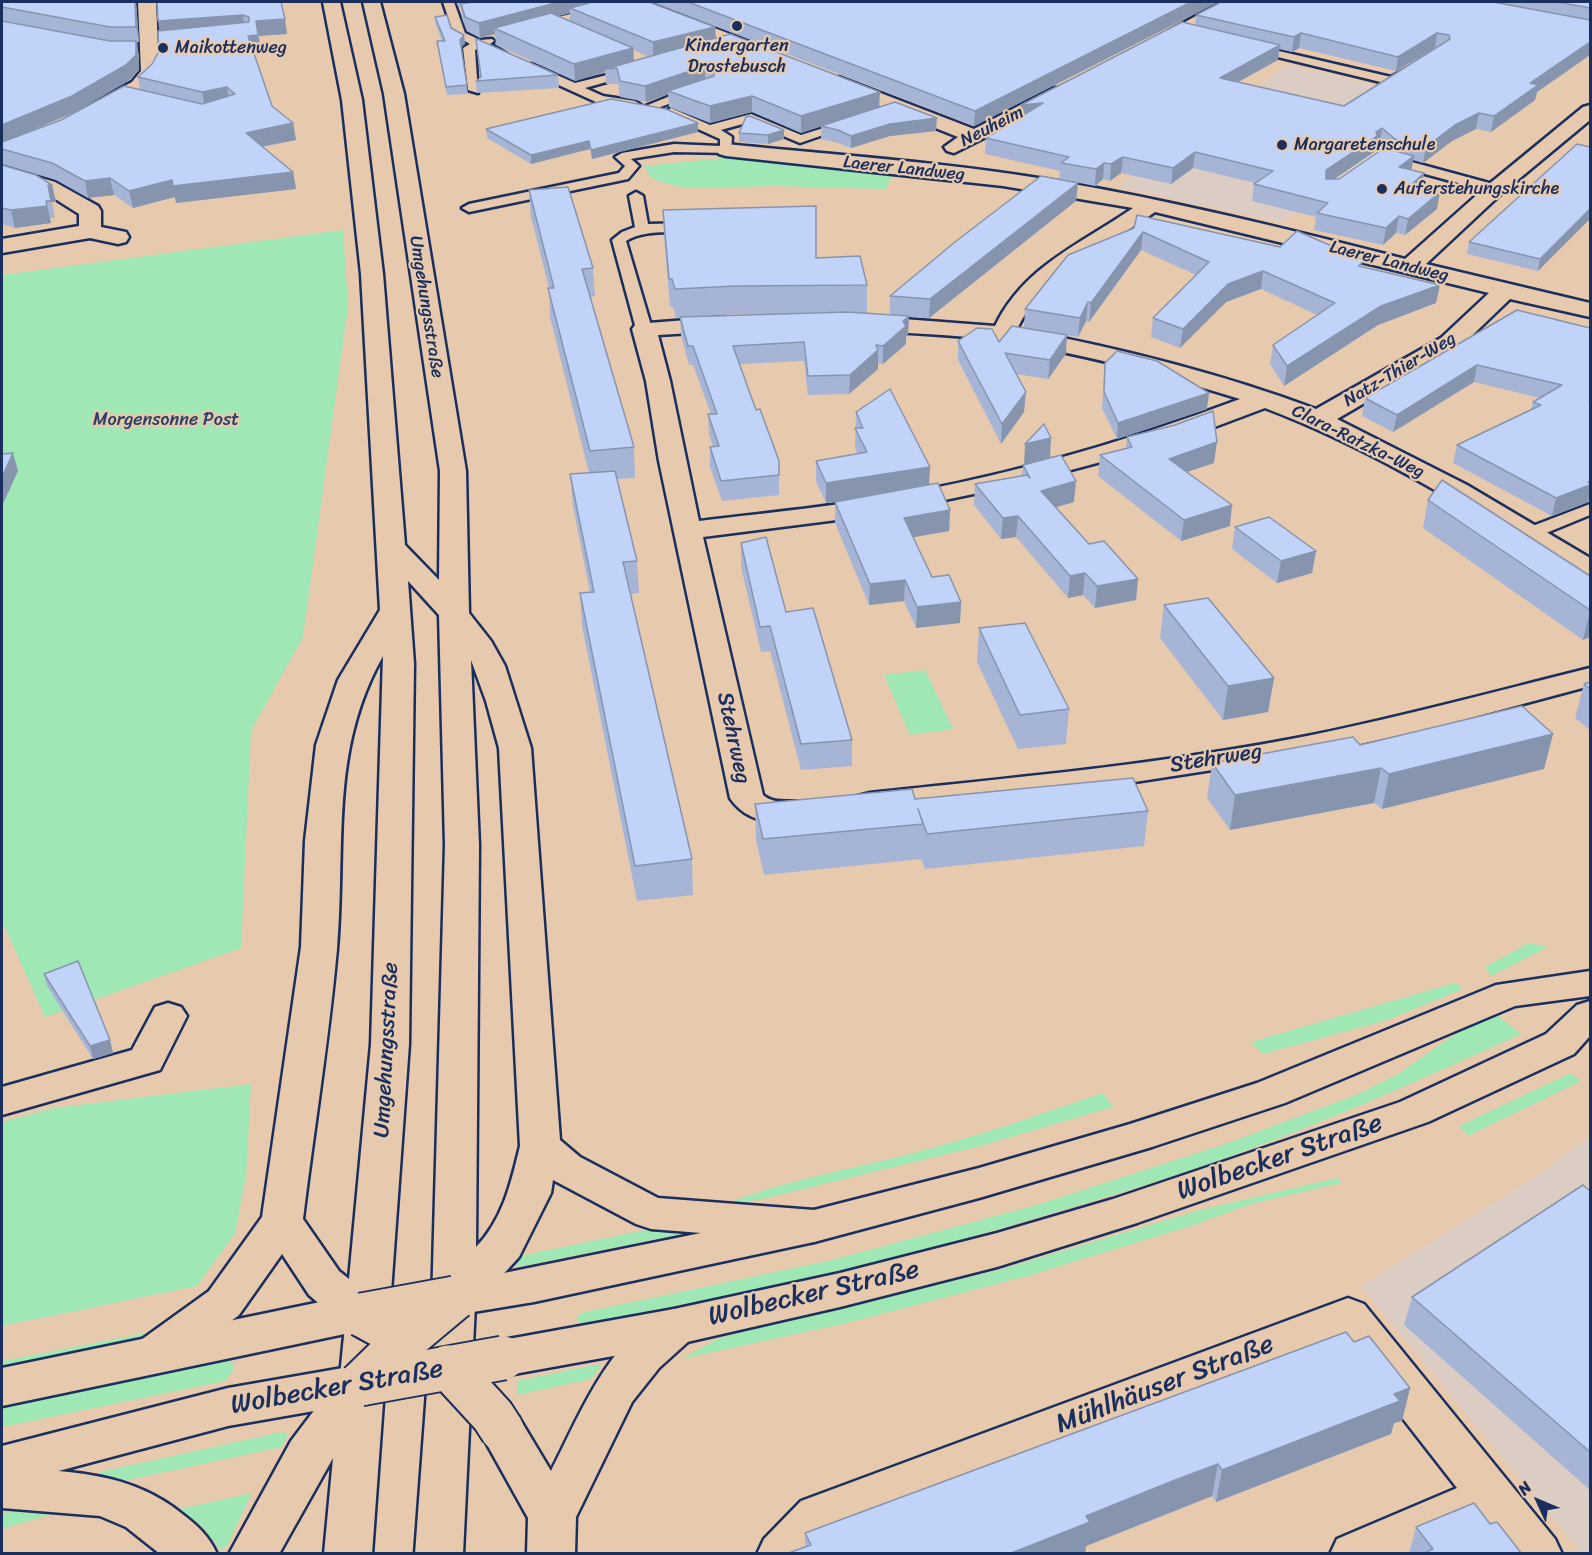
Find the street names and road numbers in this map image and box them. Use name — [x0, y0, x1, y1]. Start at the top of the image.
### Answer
street label: Neuheim — [957, 102, 1027, 152]
street label: Laerer Landweg — [842, 152, 966, 186]
street label: Umgehungsstraße — [404, 234, 448, 380]
street label: Laerer Landweg — [1327, 237, 1451, 287]
street label: Natz-Thier-Weg — [1340, 328, 1460, 412]
street label: Clara-Ratzka-Weg — [1288, 400, 1428, 484]
street label: Stehrweg — [710, 690, 756, 786]
street label: Stehrweg — [1168, 739, 1264, 779]
street label: Umgehungsstraße — [369, 962, 405, 1138]
street label: Wolbecker Straße — [1173, 1108, 1387, 1208]
street label: Wolbecker Straße — [705, 1254, 923, 1334]
street label: Mühlhäuser Straße — [1051, 1329, 1279, 1441]
street label: Wolbecker Straße — [228, 1353, 446, 1423]

